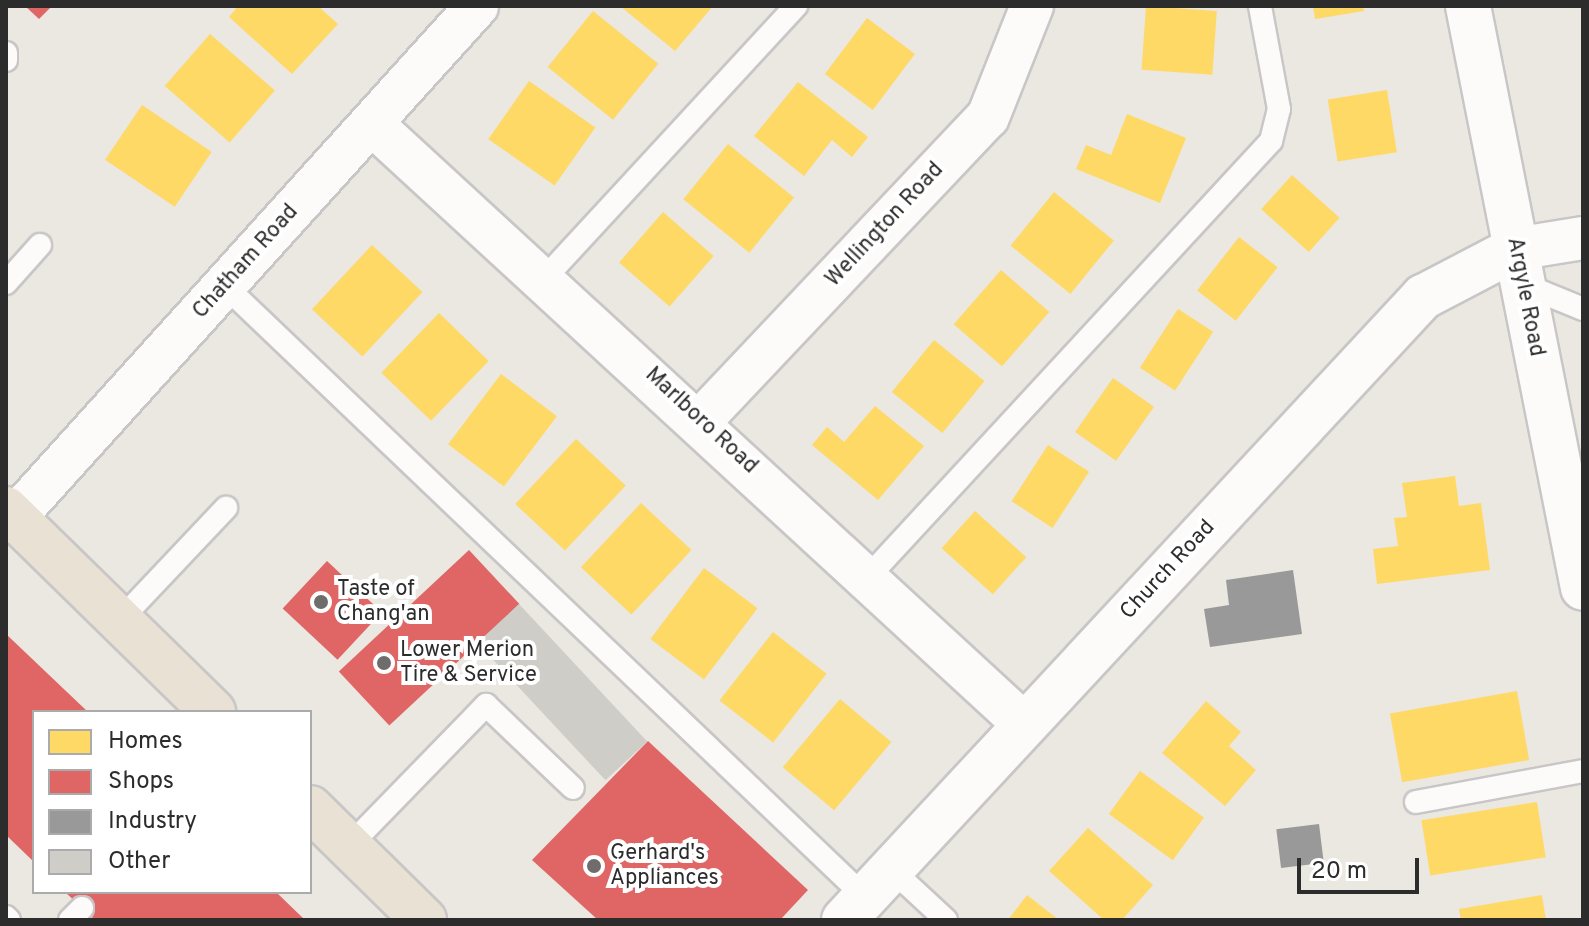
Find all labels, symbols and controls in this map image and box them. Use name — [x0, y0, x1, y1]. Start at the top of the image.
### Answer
street label: Wellington Road — [820, 157, 950, 293]
street label: Chatham Road — [188, 199, 304, 325]
street label: Argyle Road — [1501, 235, 1549, 359]
street label: Marlboro Road — [639, 362, 763, 480]
street label: Church Road — [1115, 515, 1221, 625]
place label: Taste of Chang'an — [337, 576, 430, 628]
marker: Taste of Chang'an — [312, 593, 330, 611]
place label: Lower Merion Tire & Service — [400, 637, 537, 688]
marker: Lower Merion Tire & Service — [375, 654, 393, 672]
legend — [32, 710, 312, 894]
text: Homes — [108, 727, 183, 757]
text: Shops — [108, 767, 174, 797]
text: Industry — [108, 807, 197, 837]
place label: Gerhard's Appliances — [610, 840, 719, 892]
scale bar — [1301, 842, 1423, 892]
text: Other — [108, 847, 170, 877]
marker: Gerhard's Appliances — [585, 857, 603, 875]
text: 20 m — [1311, 857, 1367, 887]

